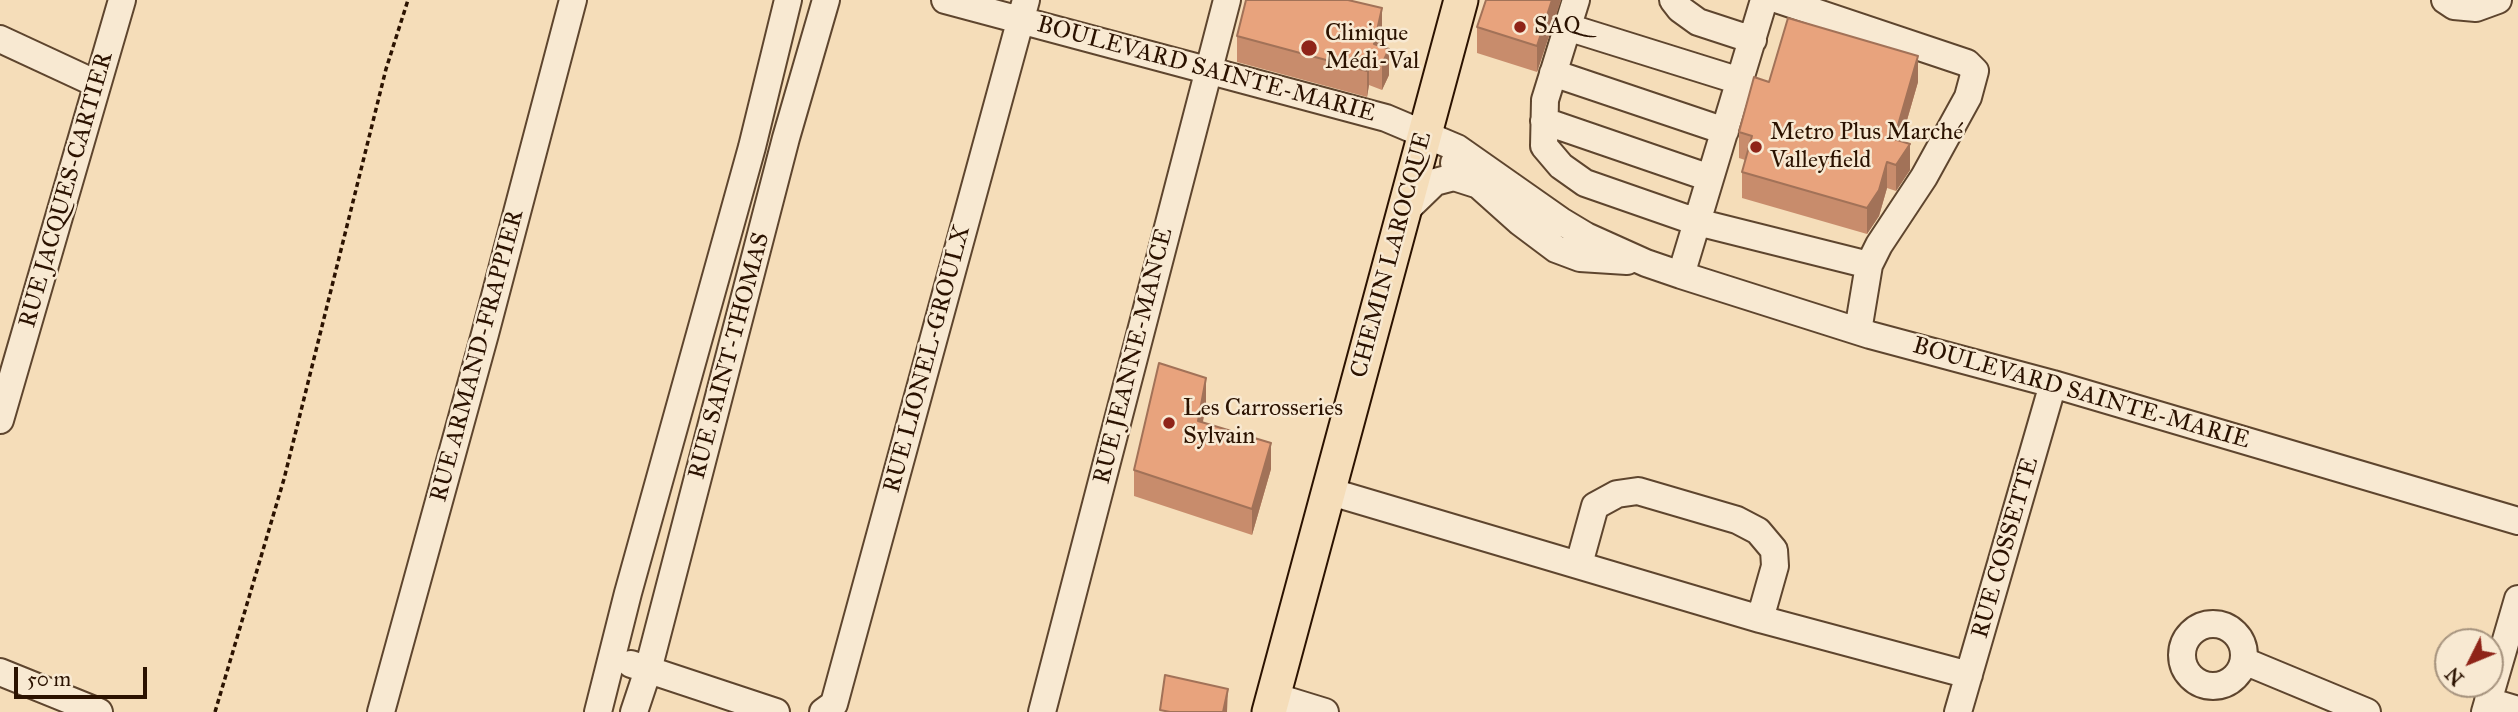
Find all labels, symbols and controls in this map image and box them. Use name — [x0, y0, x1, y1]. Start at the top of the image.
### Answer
street label: BOULEVARD SAINTE-MARIE — [1034, 11, 1378, 129]
place label: SAQ — [1534, 13, 1580, 41]
marker: SAQ — [1512, 19, 1528, 35]
place label: Clinique Médi-Val — [1325, 20, 1419, 76]
marker: Clinique Médi-Val — [1299, 38, 1319, 58]
street label: RUE JACQUES-CARTIER — [14, 49, 120, 331]
place label: Metro Plus Marché Valleyfield — [1770, 119, 1963, 175]
street label: CHEMIN LAROCQUE — [1345, 129, 1439, 381]
marker: Metro Plus Marché Valleyfield — [1748, 139, 1764, 155]
street label: RUE ARMAND-FRAPPIER — [425, 207, 531, 505]
street label: RUE LIONEL-GROULX — [878, 222, 978, 496]
street label: RUE JEANNE-MANCE — [1088, 225, 1180, 487]
street label: RUE SAINT-THOMAS — [683, 230, 777, 482]
street label: BOULEVARD SAINTE-MARIE — [1909, 332, 2253, 456]
place label: Les Carrosseries Sylvain — [1183, 395, 1343, 451]
marker: Les Carrosseries Sylvain — [1161, 415, 1177, 431]
street label: RUE COSSETTE — [1966, 454, 2046, 642]
north arrow — [2434, 628, 2504, 698]
scale bar — [18, 652, 150, 696]
text: N — [2441, 663, 2469, 690]
text: 50 m — [27, 666, 71, 692]

